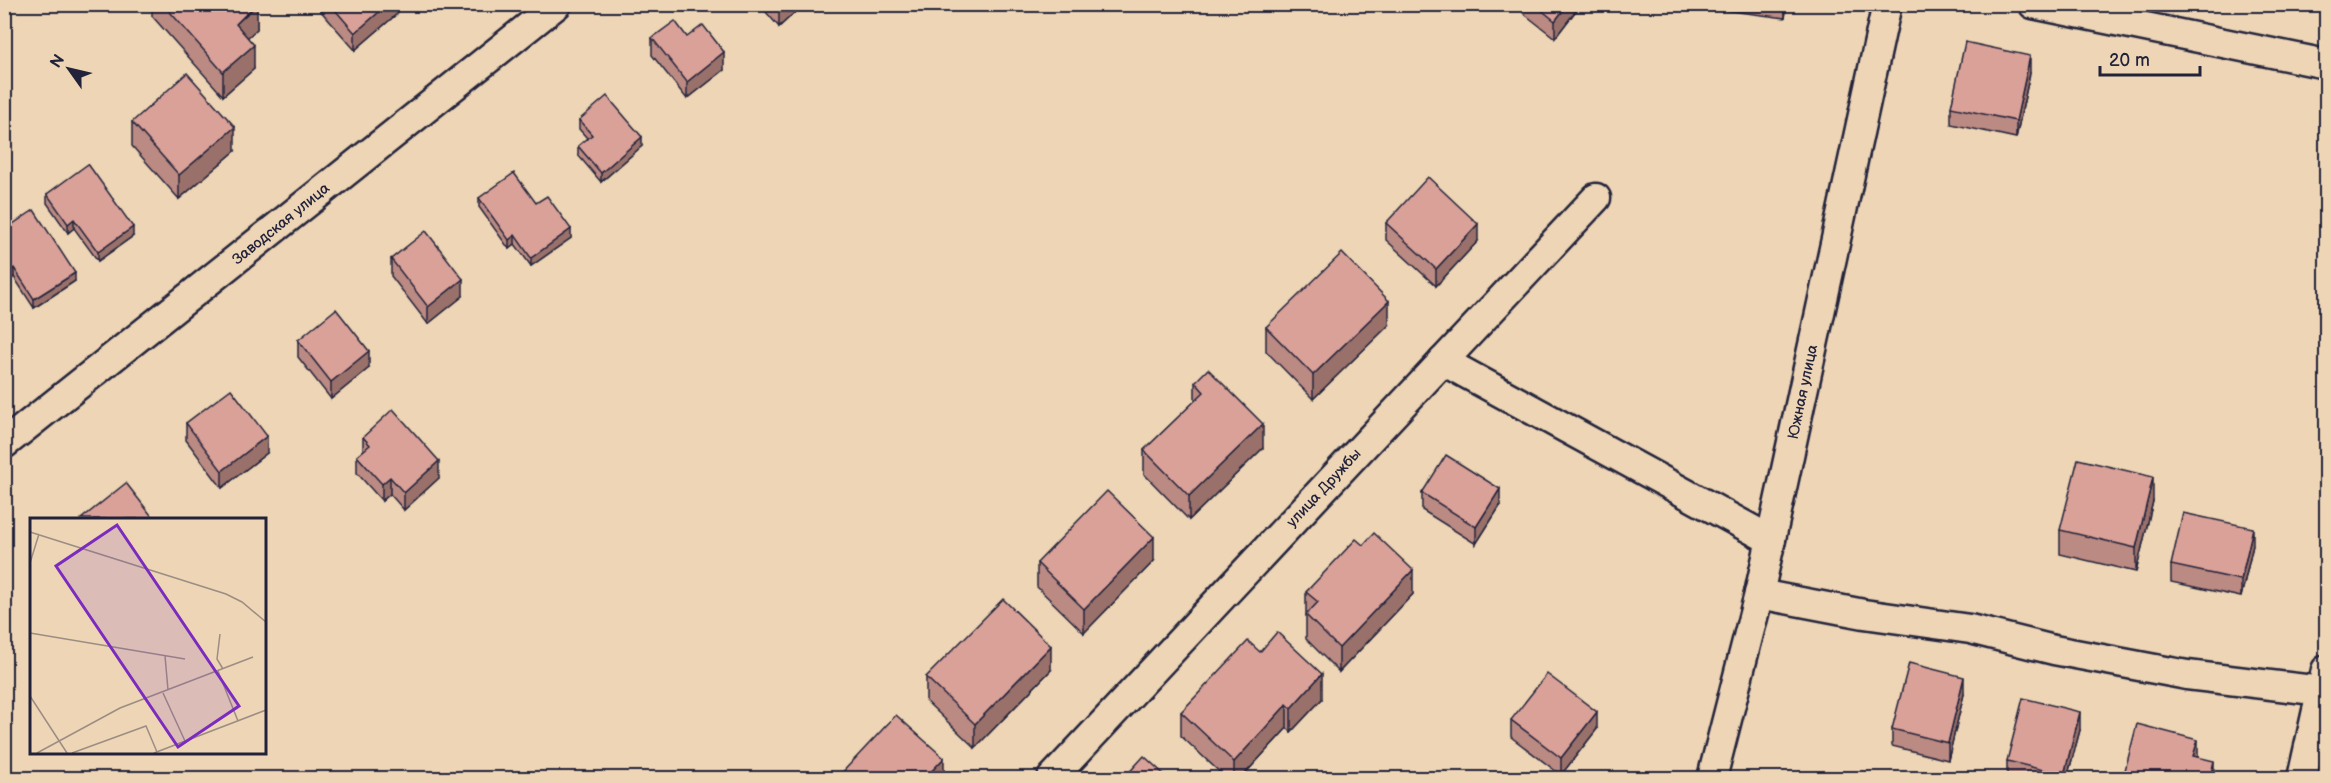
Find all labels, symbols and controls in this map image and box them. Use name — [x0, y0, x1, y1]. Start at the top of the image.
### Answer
north arrow — [39, 39, 99, 99]
scale bar — [2100, 39, 2200, 77]
text: 20 m — [2109, 50, 2150, 71]
text: N — [47, 51, 69, 72]
street label: Заводская улица — [228, 179, 334, 269]
street label: Южная улица — [1784, 343, 1822, 441]
street label: улица Дружбы — [1283, 445, 1365, 531]
inset map — [30, 518, 266, 753]

